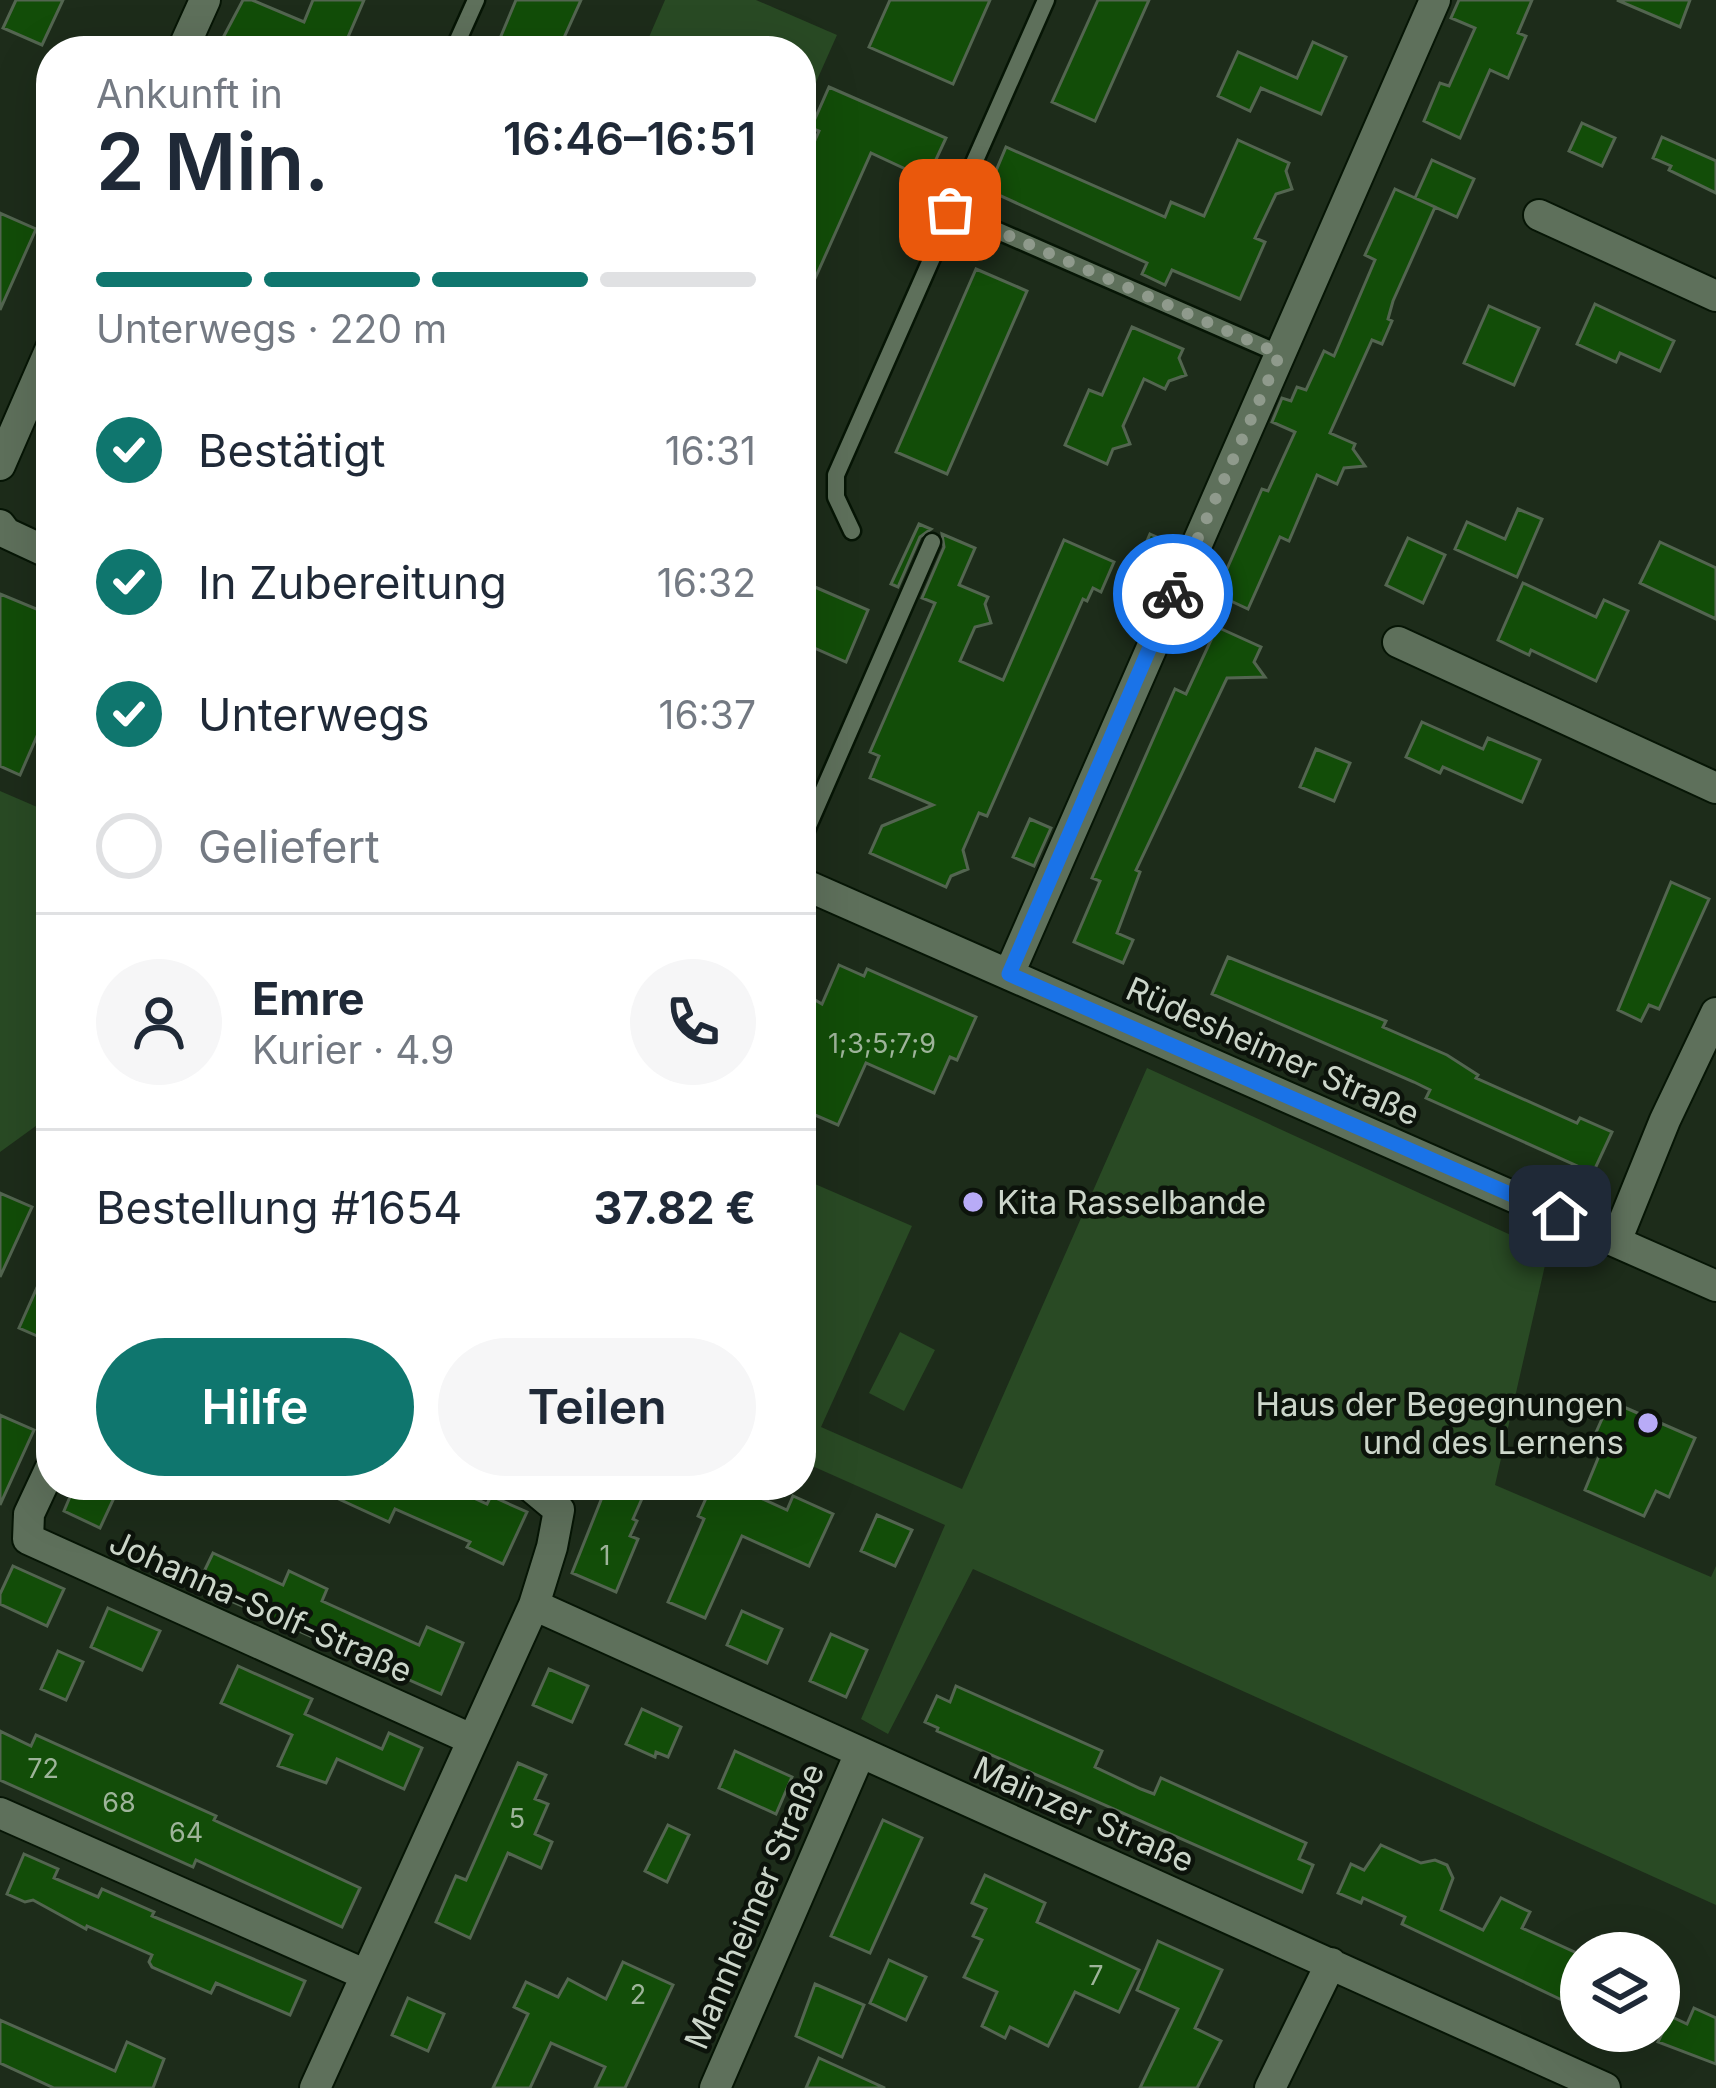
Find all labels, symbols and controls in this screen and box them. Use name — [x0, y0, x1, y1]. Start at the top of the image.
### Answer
text: Ankunft in — [96, 70, 283, 117]
text: 16:46–16:51 — [503, 111, 756, 166]
text: 2 Min. — [96, 114, 329, 209]
pin — [899, 159, 1001, 261]
icon: bag — [917, 177, 983, 243]
text: Unterwegs · 220 m — [96, 305, 447, 352]
icon: check — [96, 417, 162, 483]
text: Bestätigt — [198, 423, 386, 478]
text: 16:31 — [665, 427, 756, 474]
courier — [1113, 534, 1233, 654]
icon: check — [96, 549, 162, 615]
text: In Zubereitung — [198, 555, 507, 610]
text: 16:32 — [657, 559, 756, 606]
icon: bike — [1140, 561, 1206, 627]
icon: check — [96, 681, 162, 747]
text: Unterwegs — [198, 687, 430, 742]
text: 16:37 — [659, 691, 756, 738]
text: Geliefert — [198, 819, 380, 874]
button: person — [96, 959, 222, 1085]
button: phone — [630, 959, 756, 1085]
street label: Rüdesheimer Straße — [1120, 968, 1426, 1134]
text: Emre — [252, 971, 364, 1026]
text: Kurier · 4.9 — [252, 1026, 454, 1073]
house number: 1;3;5;7;9 — [828, 1027, 936, 1060]
pin — [1509, 1165, 1611, 1267]
text: Bestellung #1654 — [96, 1180, 462, 1235]
text: 37.82 € — [594, 1180, 756, 1235]
place label: Kita Rasselbande — [997, 1182, 1266, 1222]
icon: home — [1527, 1183, 1593, 1249]
marker: Kita Rasselbande — [960, 1189, 986, 1215]
button: Hilfe — [96, 1338, 414, 1476]
button: Teilen — [438, 1338, 756, 1476]
place label: Haus der Begegnungen und des Lernens — [1256, 1384, 1624, 1462]
marker: Haus der Begegnungen und des Lernens — [1635, 1410, 1661, 1436]
street label: Johanna-Solf-Straße — [103, 1521, 419, 1691]
house number: 1 — [600, 1539, 610, 1572]
street label: Mainzer Straße — [968, 1748, 1200, 1880]
house number: 72 — [27, 1752, 59, 1785]
street label: Mannheimer Straße — [676, 1757, 832, 2055]
house number: 68 — [102, 1786, 136, 1819]
house number: 5 — [509, 1802, 525, 1835]
house number: 64 — [169, 1816, 203, 1849]
map controls — [1560, 1932, 1680, 2052]
button: layers — [1560, 1932, 1680, 2052]
house number: 7 — [1088, 1959, 1104, 1992]
house number: 2 — [630, 1978, 646, 2011]

